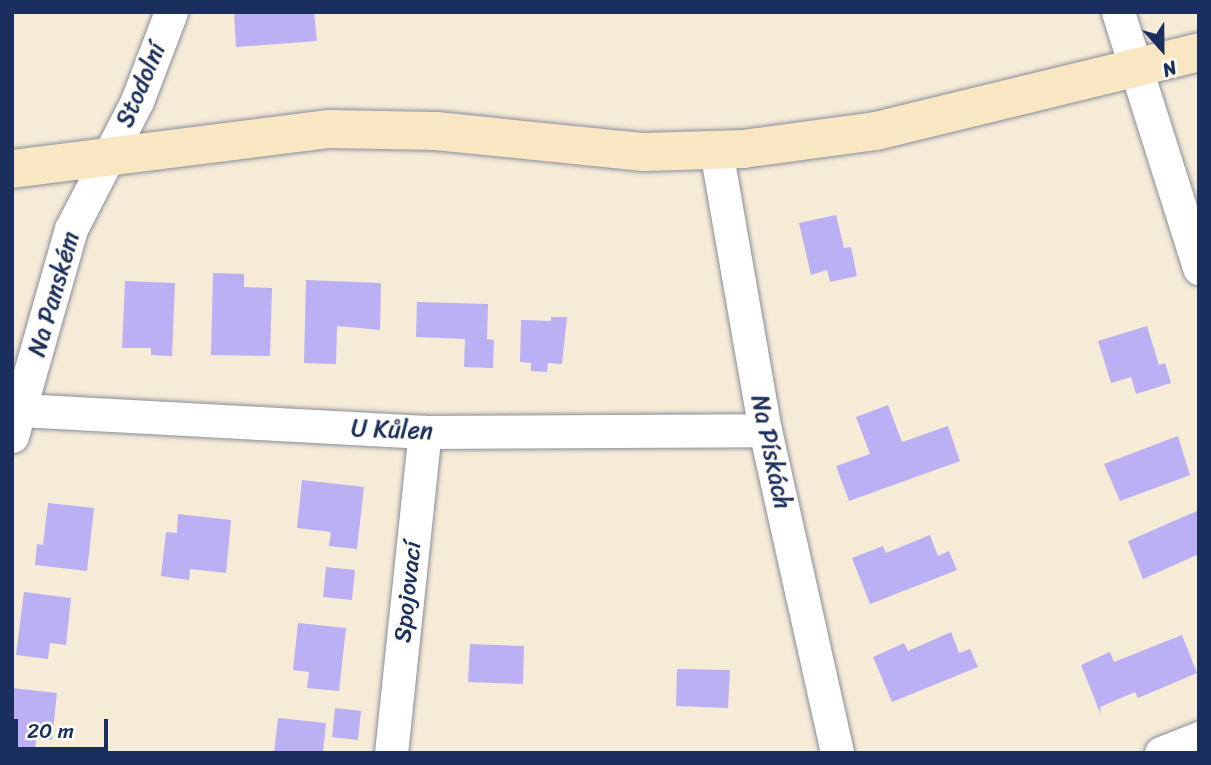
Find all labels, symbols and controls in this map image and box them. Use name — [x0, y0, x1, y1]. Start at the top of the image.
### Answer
north arrow — [1127, 14, 1197, 84]
street label: Stodolní — [110, 38, 172, 132]
text: N — [1158, 51, 1182, 87]
street label: Na Panském — [22, 228, 86, 360]
street label: Na Pískách — [745, 392, 797, 512]
street label: U Kůlen — [351, 414, 433, 446]
street label: Spojovací — [388, 540, 428, 644]
scale bar — [18, 706, 112, 750]
text: 20 m — [27, 712, 74, 750]

